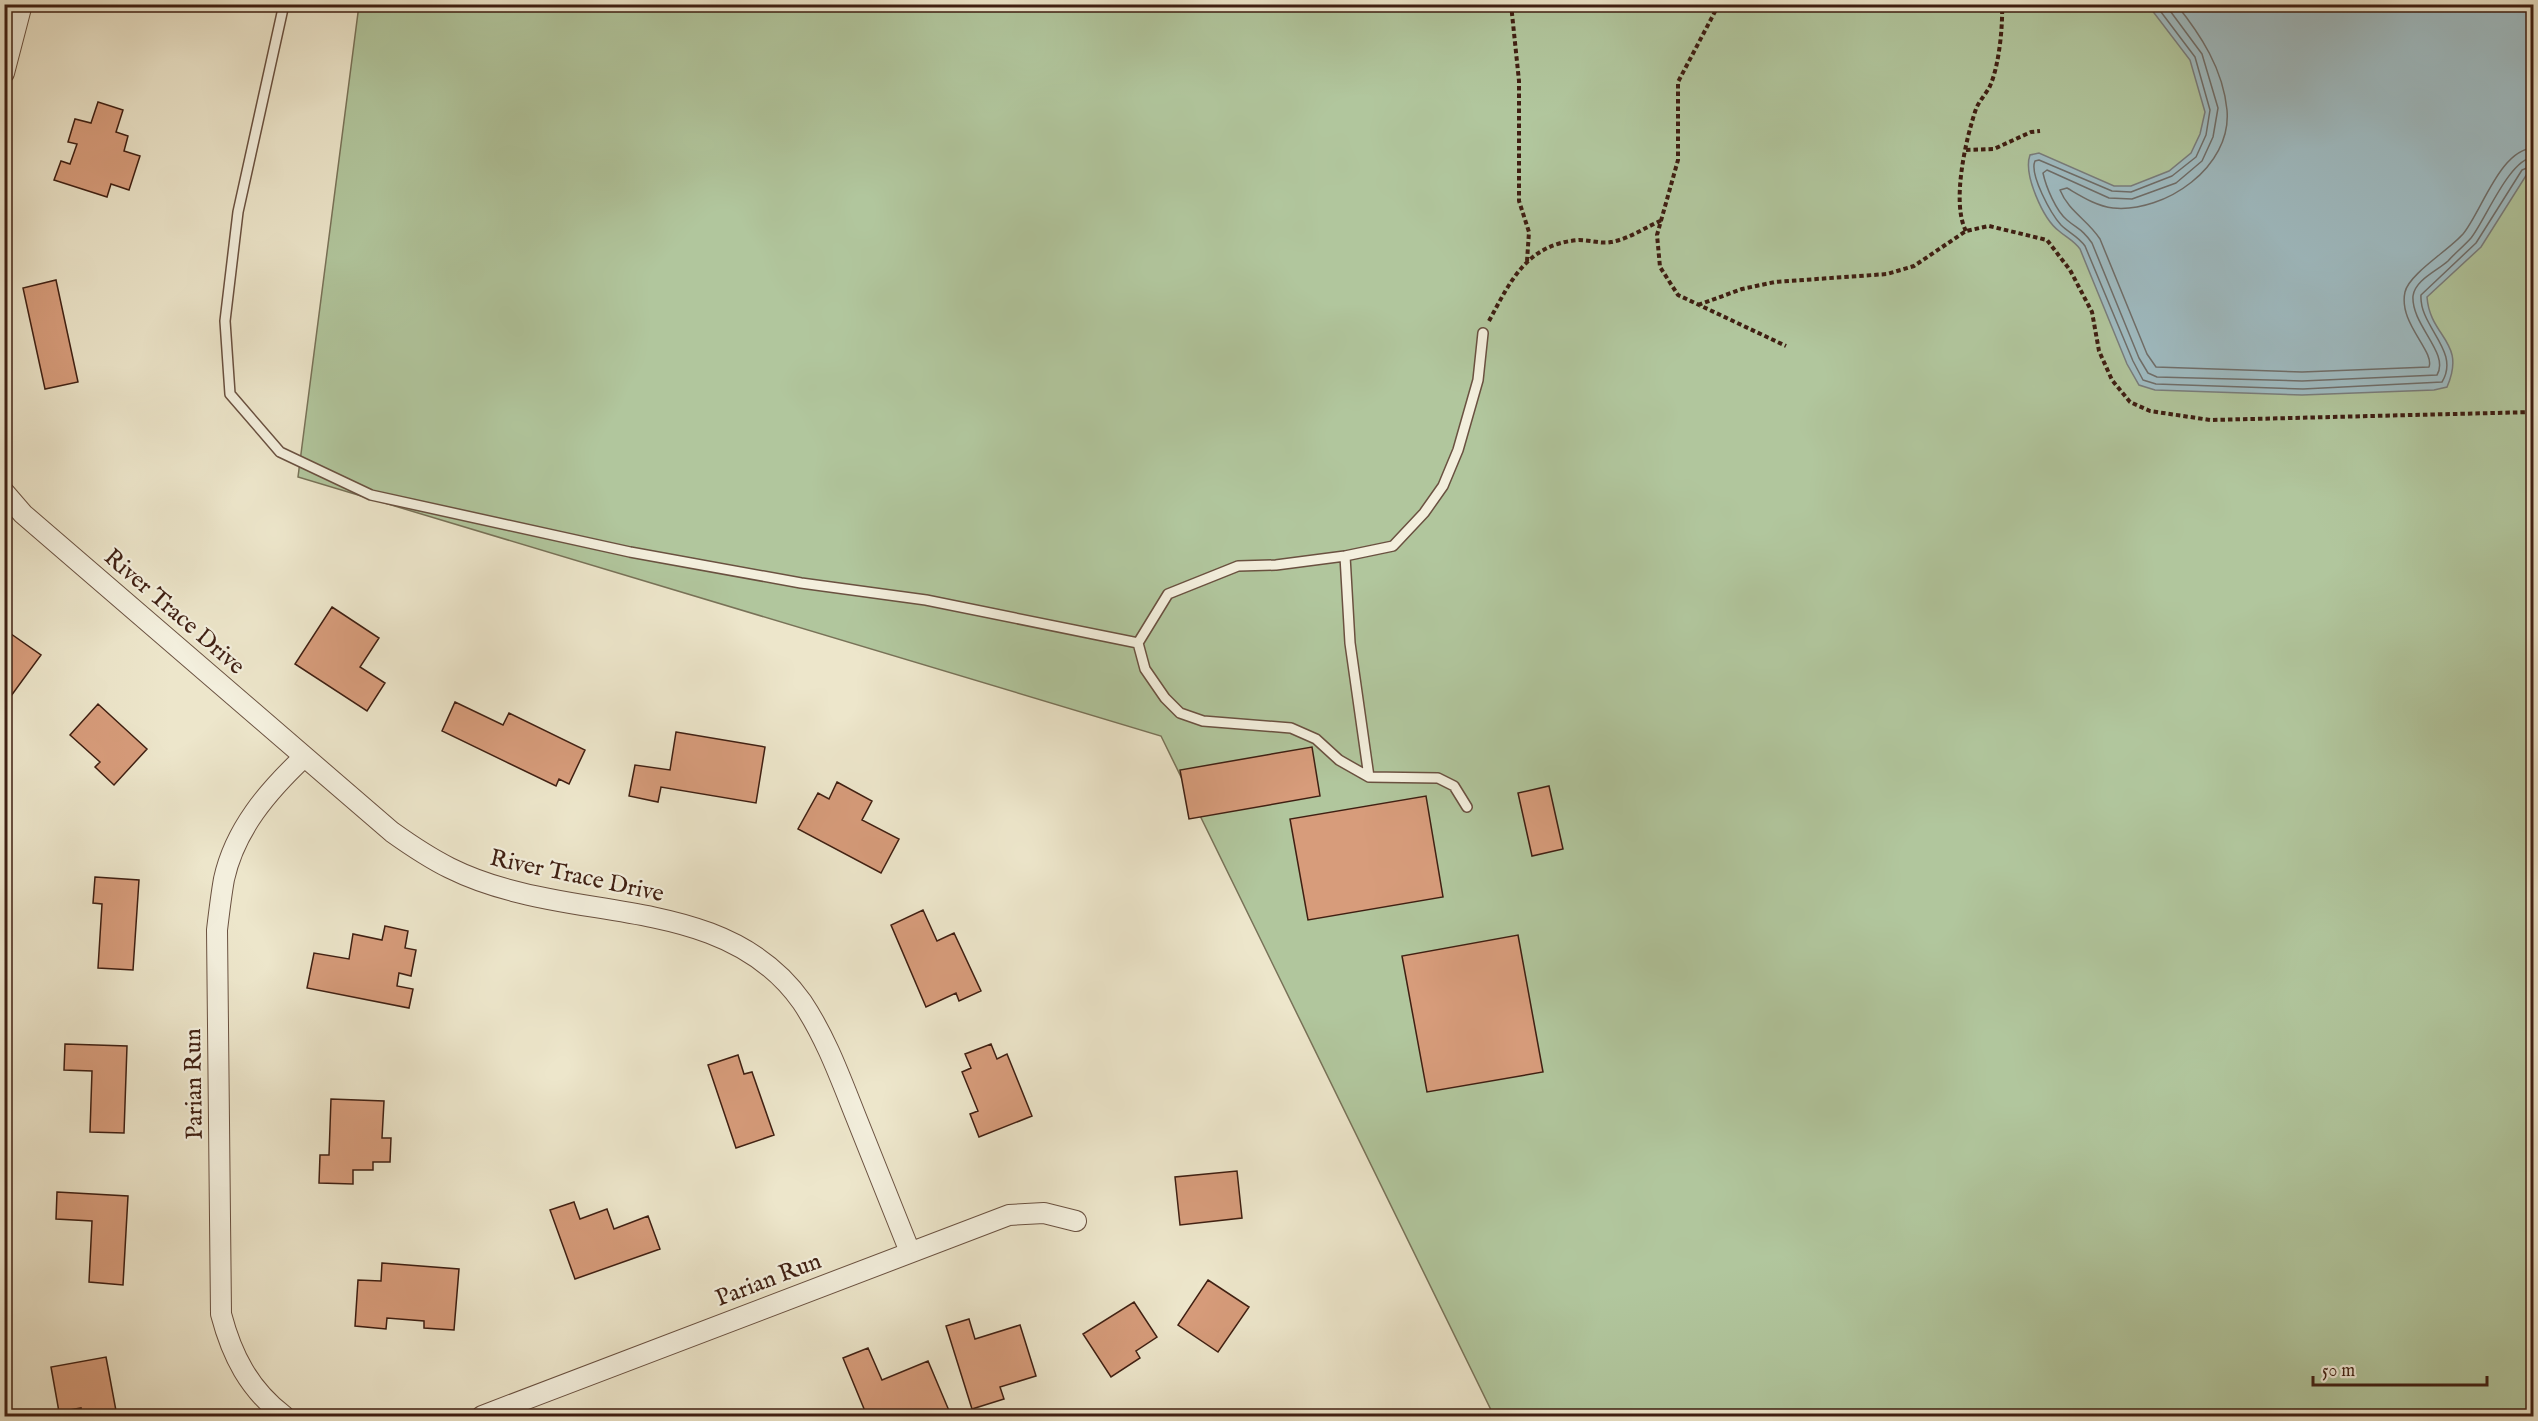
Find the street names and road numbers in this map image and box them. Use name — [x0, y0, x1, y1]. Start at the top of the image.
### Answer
street label: River Trace Drive — [97, 542, 251, 682]
street label: River Trace Drive — [487, 843, 667, 910]
street label: Parian Run — [178, 1028, 211, 1140]
street label: Parian Run — [711, 1246, 826, 1315]

